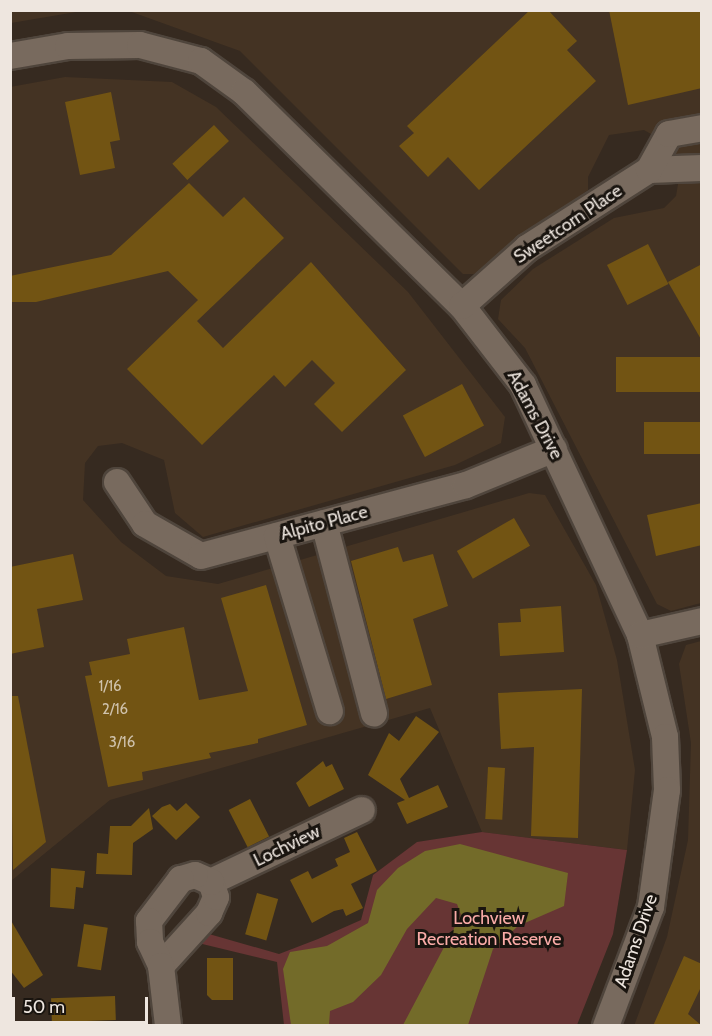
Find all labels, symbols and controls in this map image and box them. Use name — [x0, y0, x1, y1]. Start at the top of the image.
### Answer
street label: Sweetcorn Place — [510, 180, 626, 268]
street label: Adams Drive — [503, 367, 567, 463]
street label: Alpito Place — [278, 501, 370, 545]
house number: 1/16 — [98, 678, 122, 696]
house number: 2/16 — [102, 701, 128, 719]
house number: 3/16 — [109, 734, 135, 752]
street label: Lochview — [250, 821, 324, 871]
street label: Adams Drive — [610, 892, 662, 990]
park label: Lochview Recreation Reserve — [417, 908, 561, 950]
scale bar — [15, 985, 152, 1023]
text: 50 m — [23, 996, 65, 1018]

